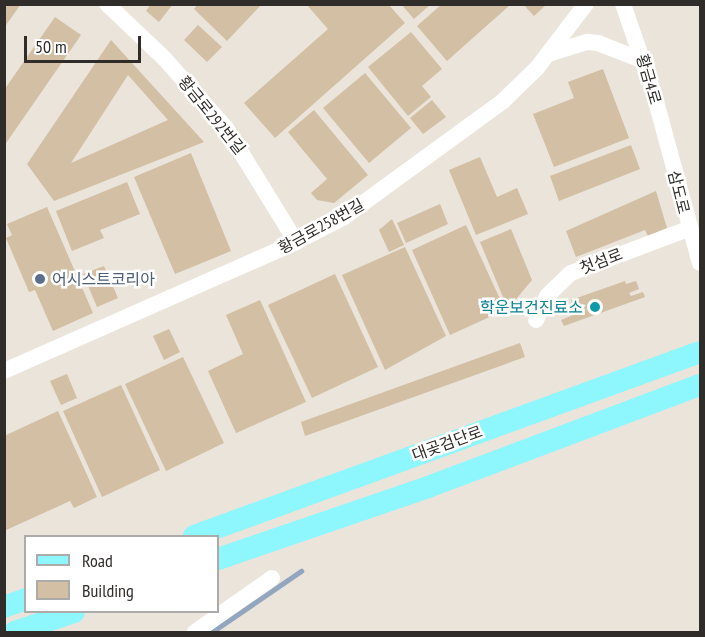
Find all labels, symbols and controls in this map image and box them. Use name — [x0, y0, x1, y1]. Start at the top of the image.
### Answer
scale bar — [27, 24, 144, 62]
text: 50 m — [35, 35, 67, 58]
street label: 황금4로 — [633, 52, 665, 106]
street label: 황금로292번길 — [175, 72, 249, 158]
street label: 삼도로 — [664, 168, 694, 216]
street label: 황금로258번길 — [275, 195, 367, 257]
street label: 첫섬로 — [577, 244, 625, 278]
place label: 어시스트코리아 — [52, 269, 155, 289]
marker: 어시스트코리아 — [33, 272, 47, 286]
place label: 학운보건진료소 — [480, 297, 583, 317]
marker: 학운보건진료소 — [588, 300, 602, 314]
street label: 대곶검단로 — [409, 421, 485, 465]
legend — [24, 535, 219, 613]
text: Road — [82, 549, 113, 572]
text: Building — [82, 579, 134, 602]

